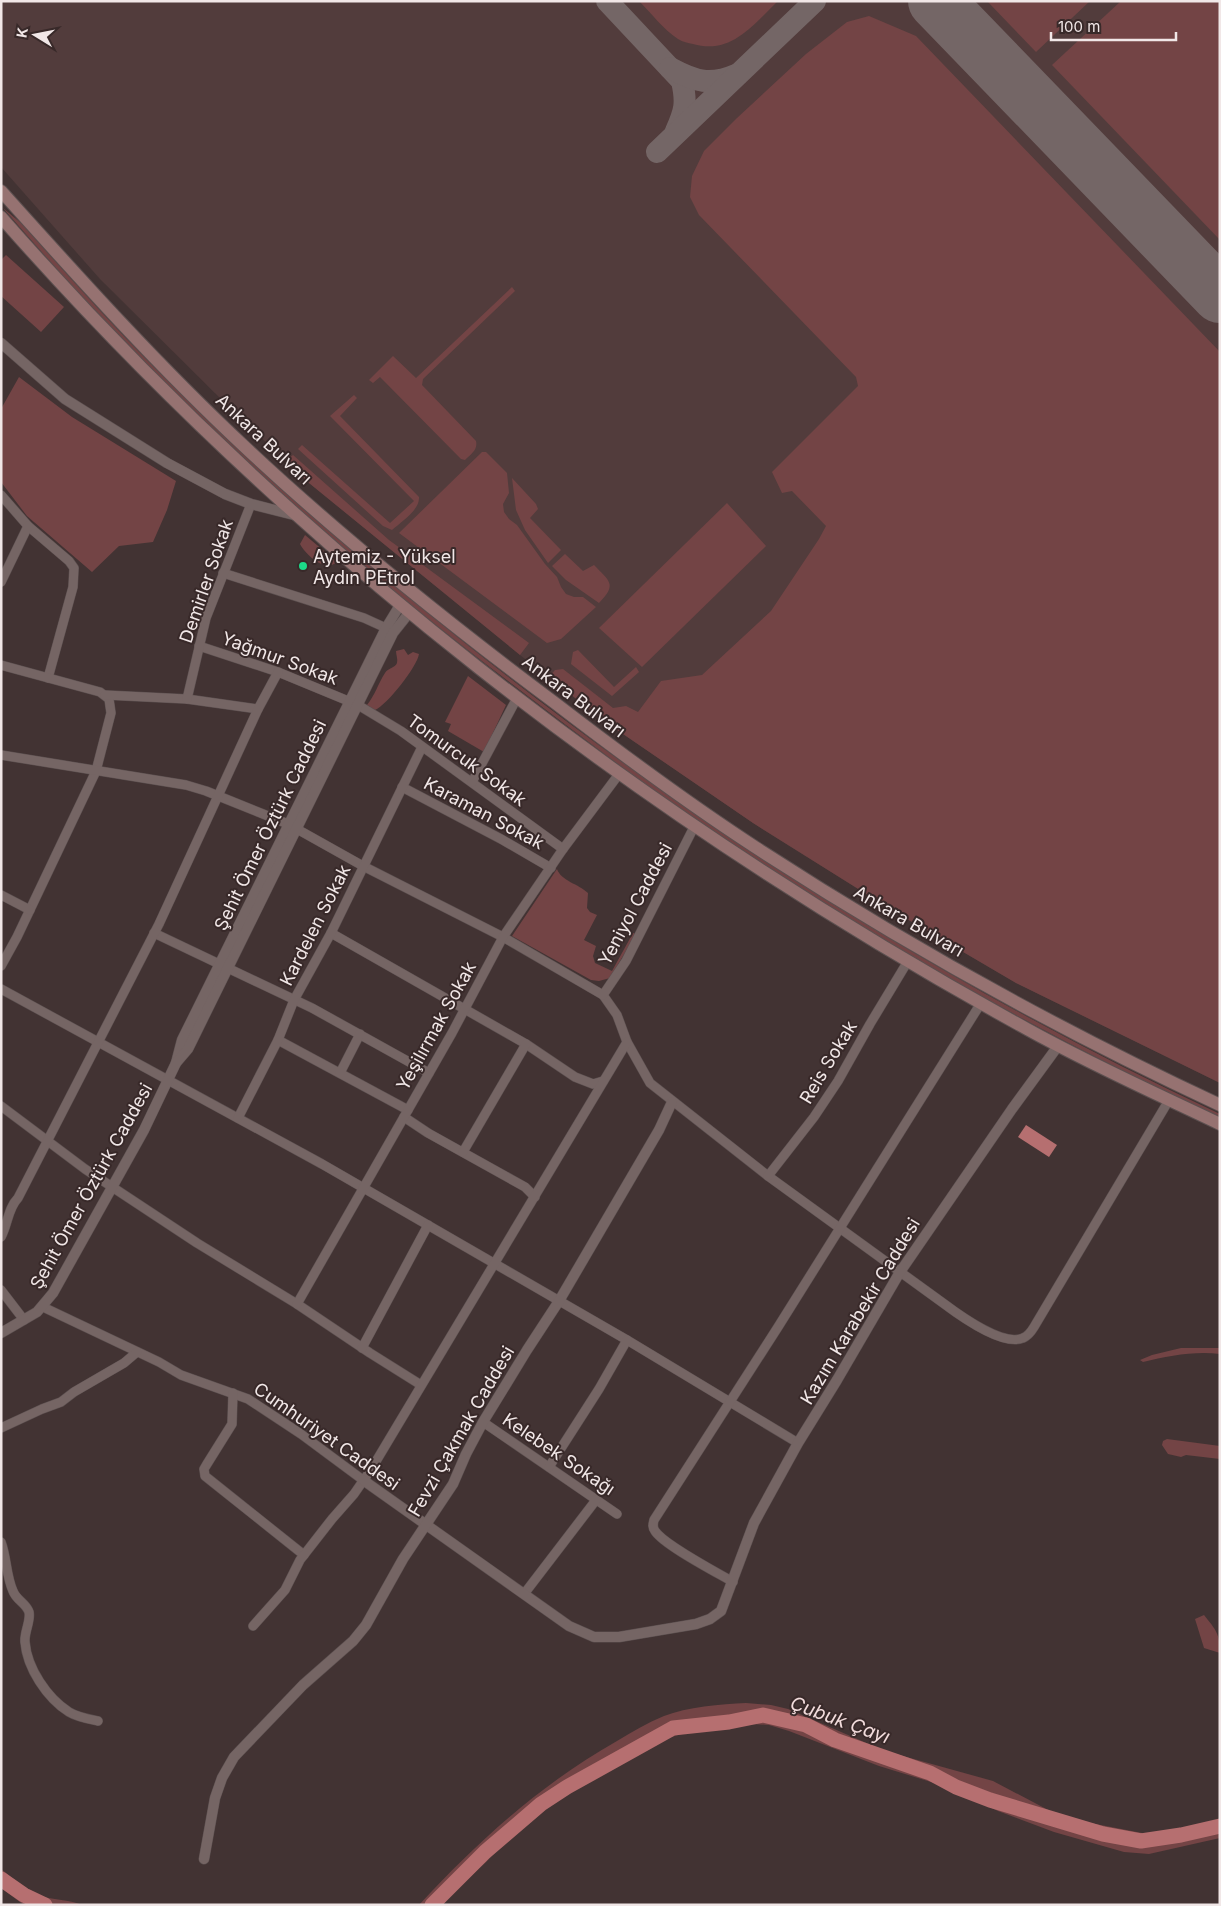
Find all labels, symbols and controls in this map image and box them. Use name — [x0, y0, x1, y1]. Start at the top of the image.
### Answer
north arrow — [10, 10, 60, 60]
scale bar — [1051, 10, 1176, 42]
text: 100 m — [1058, 17, 1100, 36]
text: K — [12, 26, 31, 39]
street label: Ankara Bulvarı — [212, 389, 316, 489]
street label: Demirler Sokak — [175, 516, 237, 646]
place label: Aytemiz - Yüksel Aydın PEtrol — [313, 546, 456, 588]
marker: Aytemiz - Yüksel Aydın PEtrol — [297, 560, 309, 572]
street label: Yağmur Sokak — [219, 627, 341, 689]
street label: Ankara Bulvarı — [518, 650, 630, 742]
street label: Tomurcuk Sokak — [403, 710, 531, 810]
street label: Şehit Ömer Öztürk Caddesi — [209, 716, 330, 934]
street label: Karaman Sokak — [420, 773, 548, 854]
street label: Yeniyol Caddesi — [594, 839, 676, 969]
street label: Kardelen Sokak — [275, 861, 355, 989]
street label: Ankara Bulvarı — [850, 881, 968, 961]
street label: Yeşilırmak Sokak — [392, 958, 480, 1094]
street label: Reis Sokak — [795, 1017, 861, 1107]
street label: Şehit Ömer Öztürk Caddesi — [25, 1079, 156, 1292]
street label: Kazım Karabekir Caddesi — [796, 1214, 924, 1408]
street label: Fevzi Çakmak Caddesi — [404, 1342, 518, 1520]
street label: Cumhuriyet Caddesi — [250, 1378, 404, 1494]
street label: Kelebek Sokağı — [499, 1409, 619, 1499]
water label: Çubuk Çayı — [787, 1691, 893, 1749]

